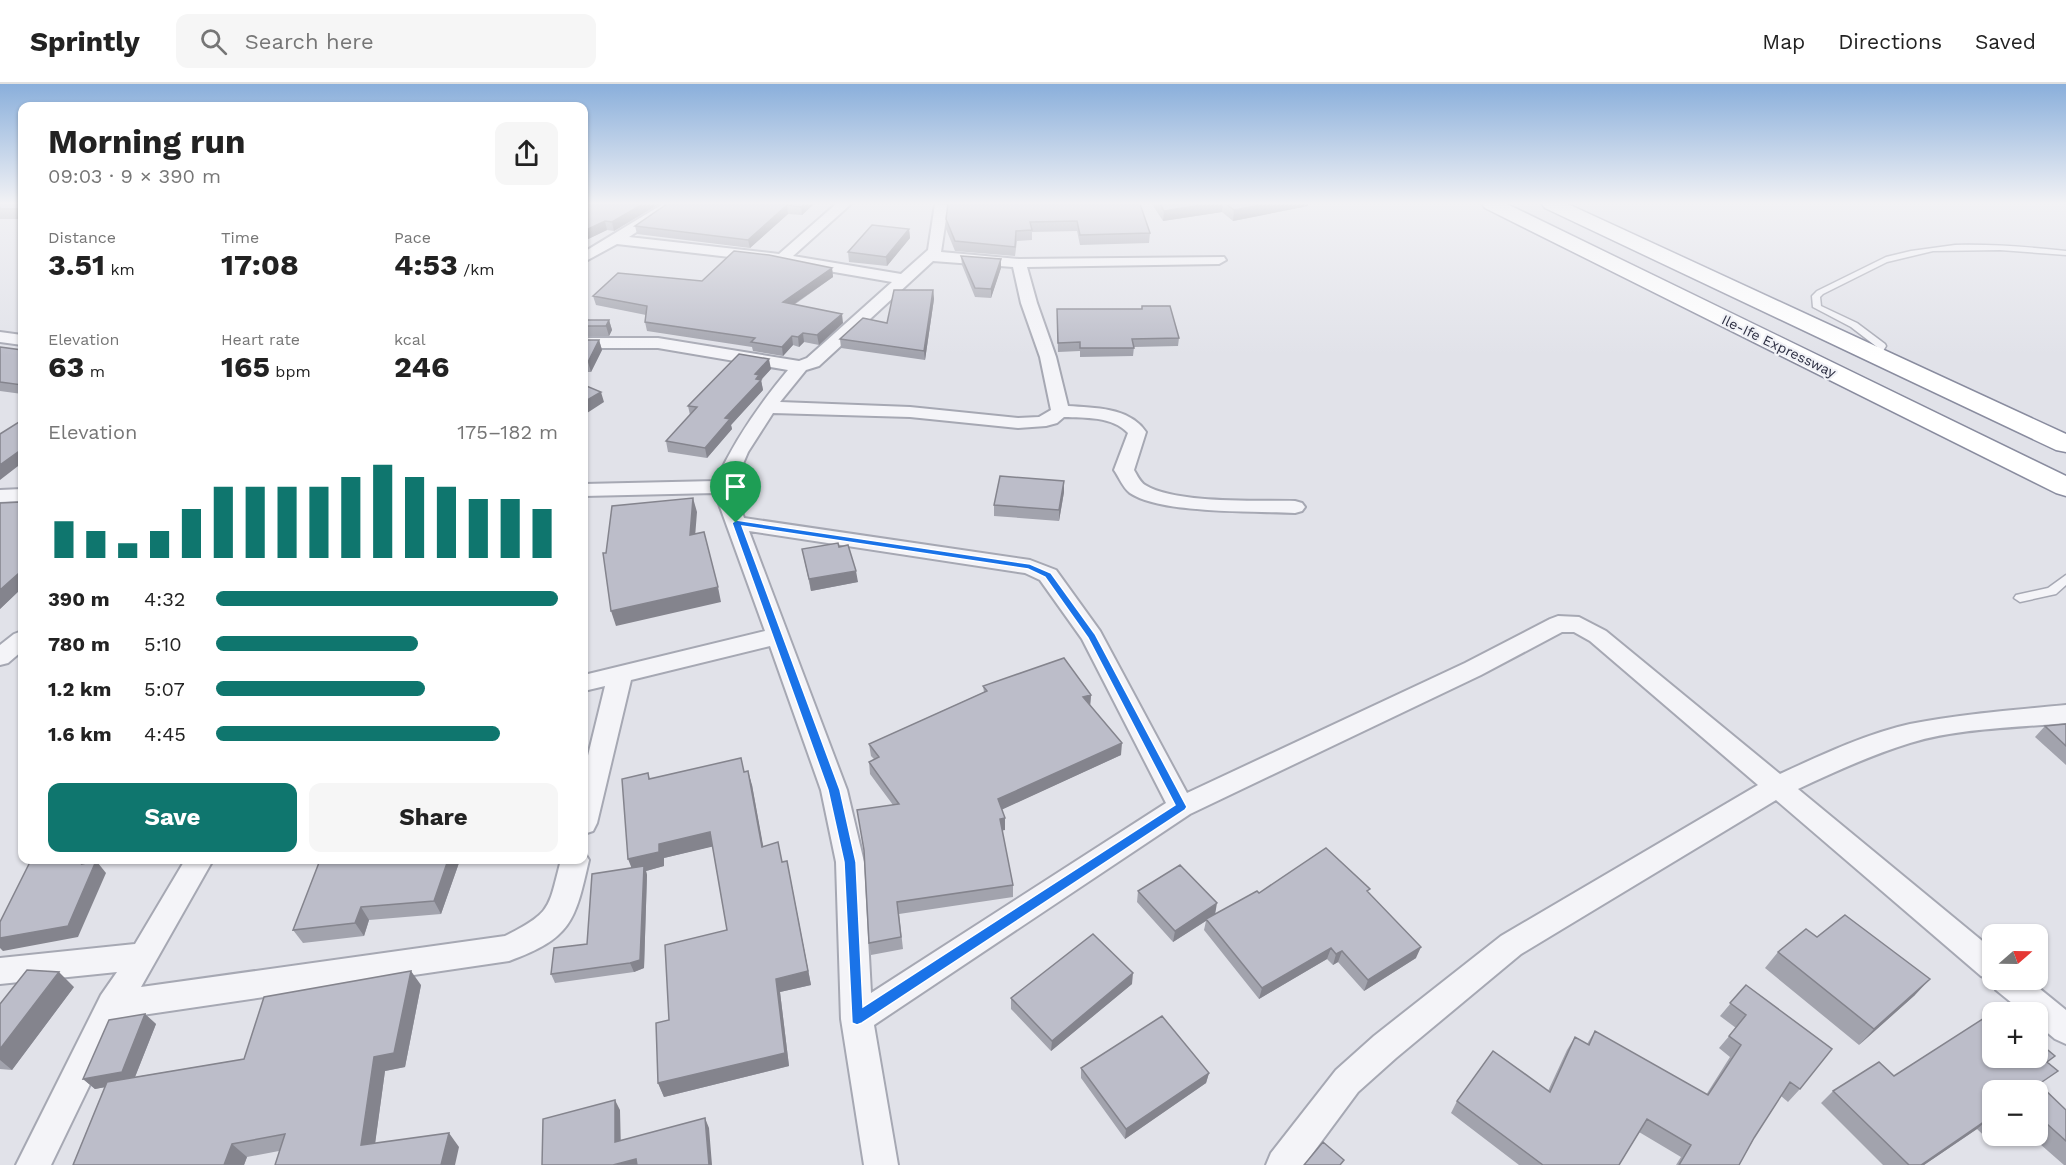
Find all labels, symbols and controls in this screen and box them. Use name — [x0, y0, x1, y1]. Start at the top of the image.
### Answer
search box — [176, 14, 596, 68]
text: Sprintly — [30, 25, 140, 58]
icon: search — [197, 25, 230, 58]
text: Search here — [245, 29, 374, 54]
text: Map — [1762, 29, 1805, 54]
text: Directions — [1838, 29, 1942, 54]
text: Saved — [1975, 29, 2036, 54]
text: Morning run — [48, 122, 245, 161]
button: share — [495, 122, 558, 185]
text: 09:03 · 9 × 390 m — [48, 164, 221, 188]
text: Distance — [48, 228, 116, 247]
text: Time — [221, 228, 259, 247]
text: Pace — [394, 228, 431, 247]
text: 3.51 — [48, 247, 105, 282]
text: 17:08 — [221, 247, 299, 282]
text: 4:53 — [394, 247, 458, 282]
text: km — [105, 260, 135, 279]
text: /km — [458, 260, 495, 279]
street label: Ile-Ife Expressway — [1719, 311, 1839, 381]
text: Elevation — [48, 330, 119, 349]
text: Heart rate — [221, 330, 300, 349]
text: kcal — [394, 330, 426, 349]
text: 63 — [48, 349, 84, 384]
text: 165 — [221, 349, 270, 384]
text: 246 — [394, 349, 449, 384]
text: m — [84, 362, 105, 381]
text: bpm — [270, 362, 311, 381]
text: Elevation — [48, 420, 137, 444]
text: 175–182 m — [457, 420, 558, 444]
pin — [710, 461, 761, 523]
icon: arrive — [719, 470, 752, 503]
text: 390 m — [48, 587, 110, 611]
text: 4:32 — [144, 587, 185, 611]
text: 780 m — [48, 632, 110, 656]
text: 5:10 — [144, 632, 182, 656]
text: 1.2 km — [48, 677, 111, 701]
text: 5:07 — [144, 677, 185, 701]
text: 1.6 km — [48, 722, 112, 746]
text: 4:45 — [144, 722, 186, 746]
button: Save — [48, 783, 297, 852]
button: Share — [309, 783, 558, 852]
north arrow — [1982, 924, 2048, 990]
map controls — [1982, 924, 2048, 1146]
button: + — [1982, 1002, 2048, 1068]
button: − — [1982, 1080, 2048, 1146]

